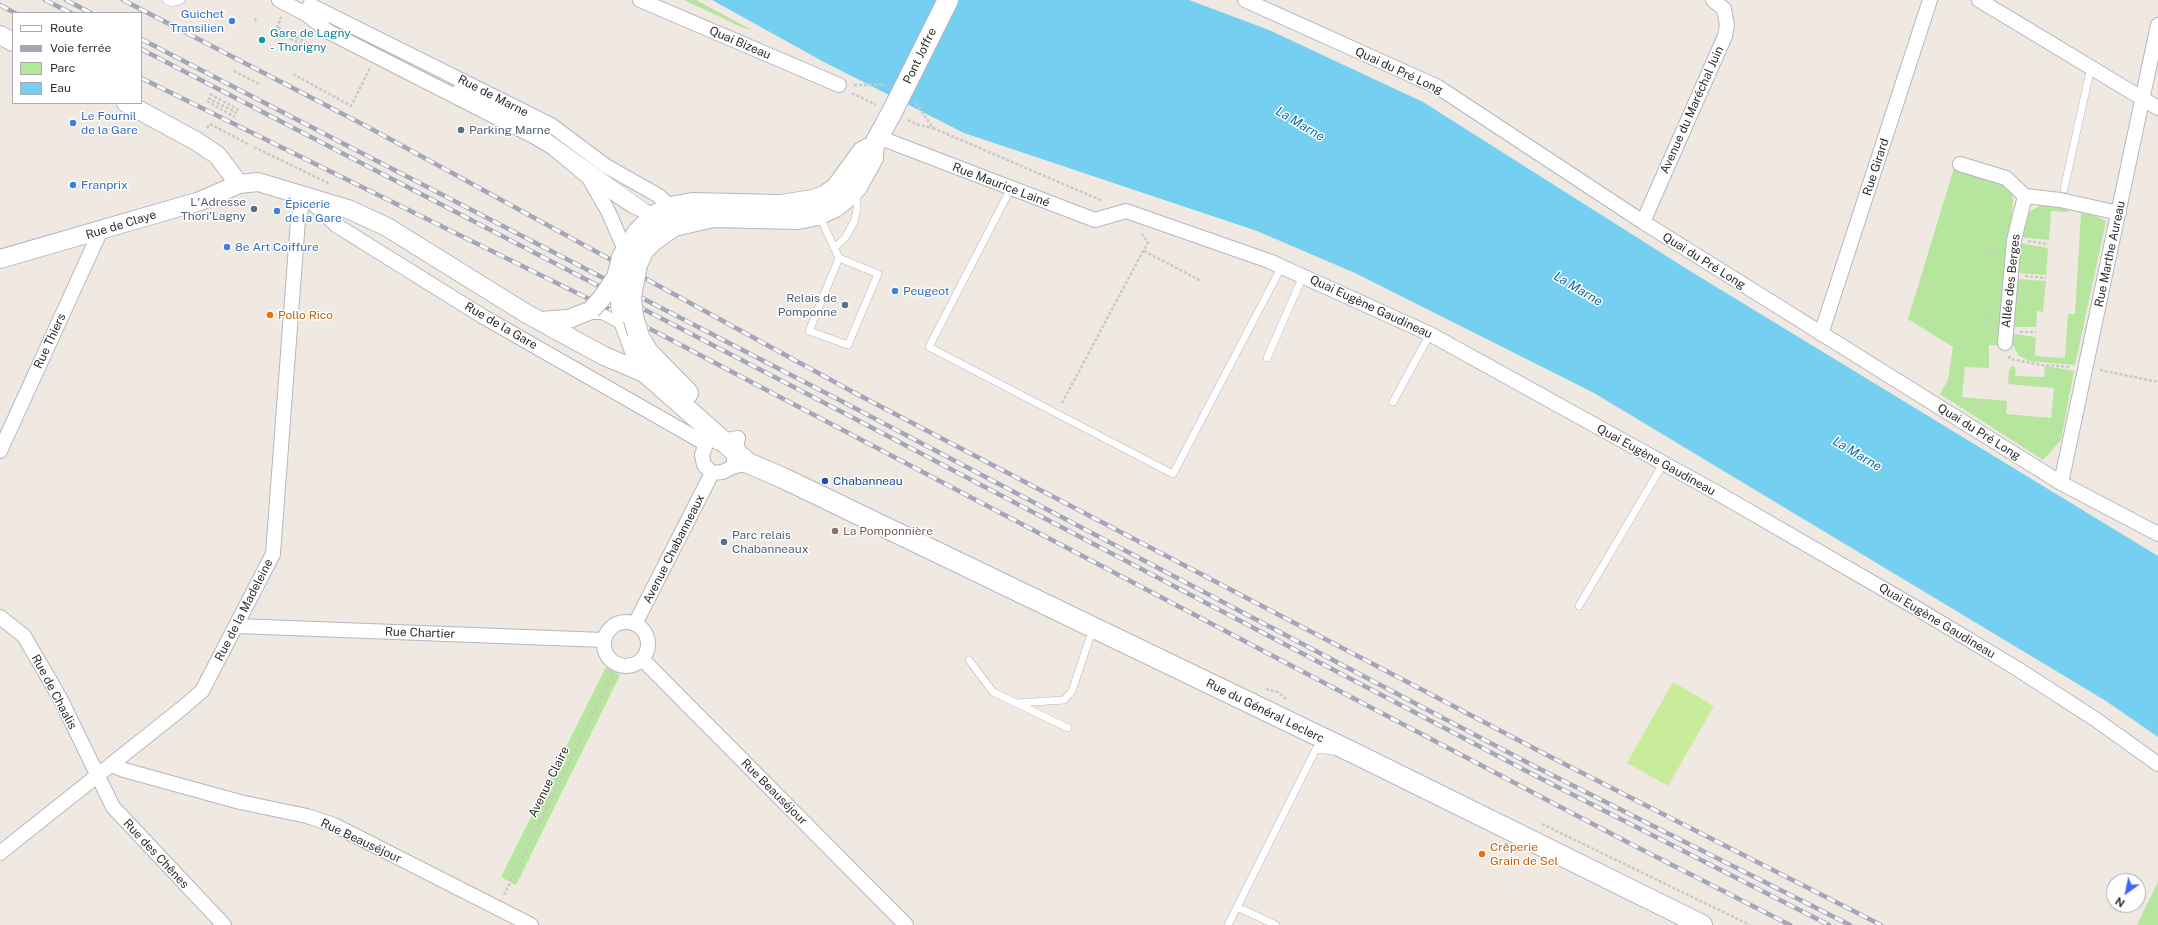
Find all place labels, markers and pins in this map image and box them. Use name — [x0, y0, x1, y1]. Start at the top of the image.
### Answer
place label: Guichet Transilien — [170, 7, 224, 35]
marker: Guichet Transilien — [227, 16, 237, 26]
place label: Gare de Lagny - Thorigny — [270, 26, 351, 54]
marker: Gare de Lagny - Thorigny — [257, 35, 267, 45]
place label: Le Fournil de la Gare — [81, 109, 138, 137]
marker: Le Fournil de la Gare — [68, 118, 78, 128]
place label: Parking Marne — [469, 123, 551, 137]
marker: Parking Marne — [456, 125, 466, 135]
place label: Franprix — [81, 178, 128, 192]
marker: Franprix — [68, 180, 78, 190]
place label: L'Adresse Thori'Lagny — [181, 195, 246, 223]
place label: Épicerie de la Gare — [285, 197, 342, 225]
marker: L'Adresse Thori'Lagny — [249, 204, 259, 214]
marker: Épicerie de la Gare — [272, 206, 282, 216]
place label: 8e Art Coiffure — [235, 240, 319, 254]
marker: 8e Art Coiffure — [222, 242, 232, 252]
place label: Peugeot — [903, 284, 950, 298]
marker: Peugeot — [890, 286, 900, 296]
place label: Relais de Pomponne — [778, 291, 837, 319]
marker: Relais de Pomponne — [840, 300, 850, 310]
place label: Pollo Rico — [278, 308, 333, 322]
marker: Pollo Rico — [265, 310, 275, 320]
place label: Chabanneau — [833, 474, 903, 488]
marker: Chabanneau — [820, 476, 830, 486]
place label: La Pomponnière — [843, 524, 933, 538]
marker: La Pomponnière — [830, 526, 840, 536]
place label: Parc relais Chabanneaux — [732, 528, 808, 556]
marker: Parc relais Chabanneaux — [719, 537, 729, 547]
place label: Crêperie Grain de Sel — [1490, 840, 1558, 868]
marker: Crêperie Grain de Sel — [1477, 849, 1487, 859]

